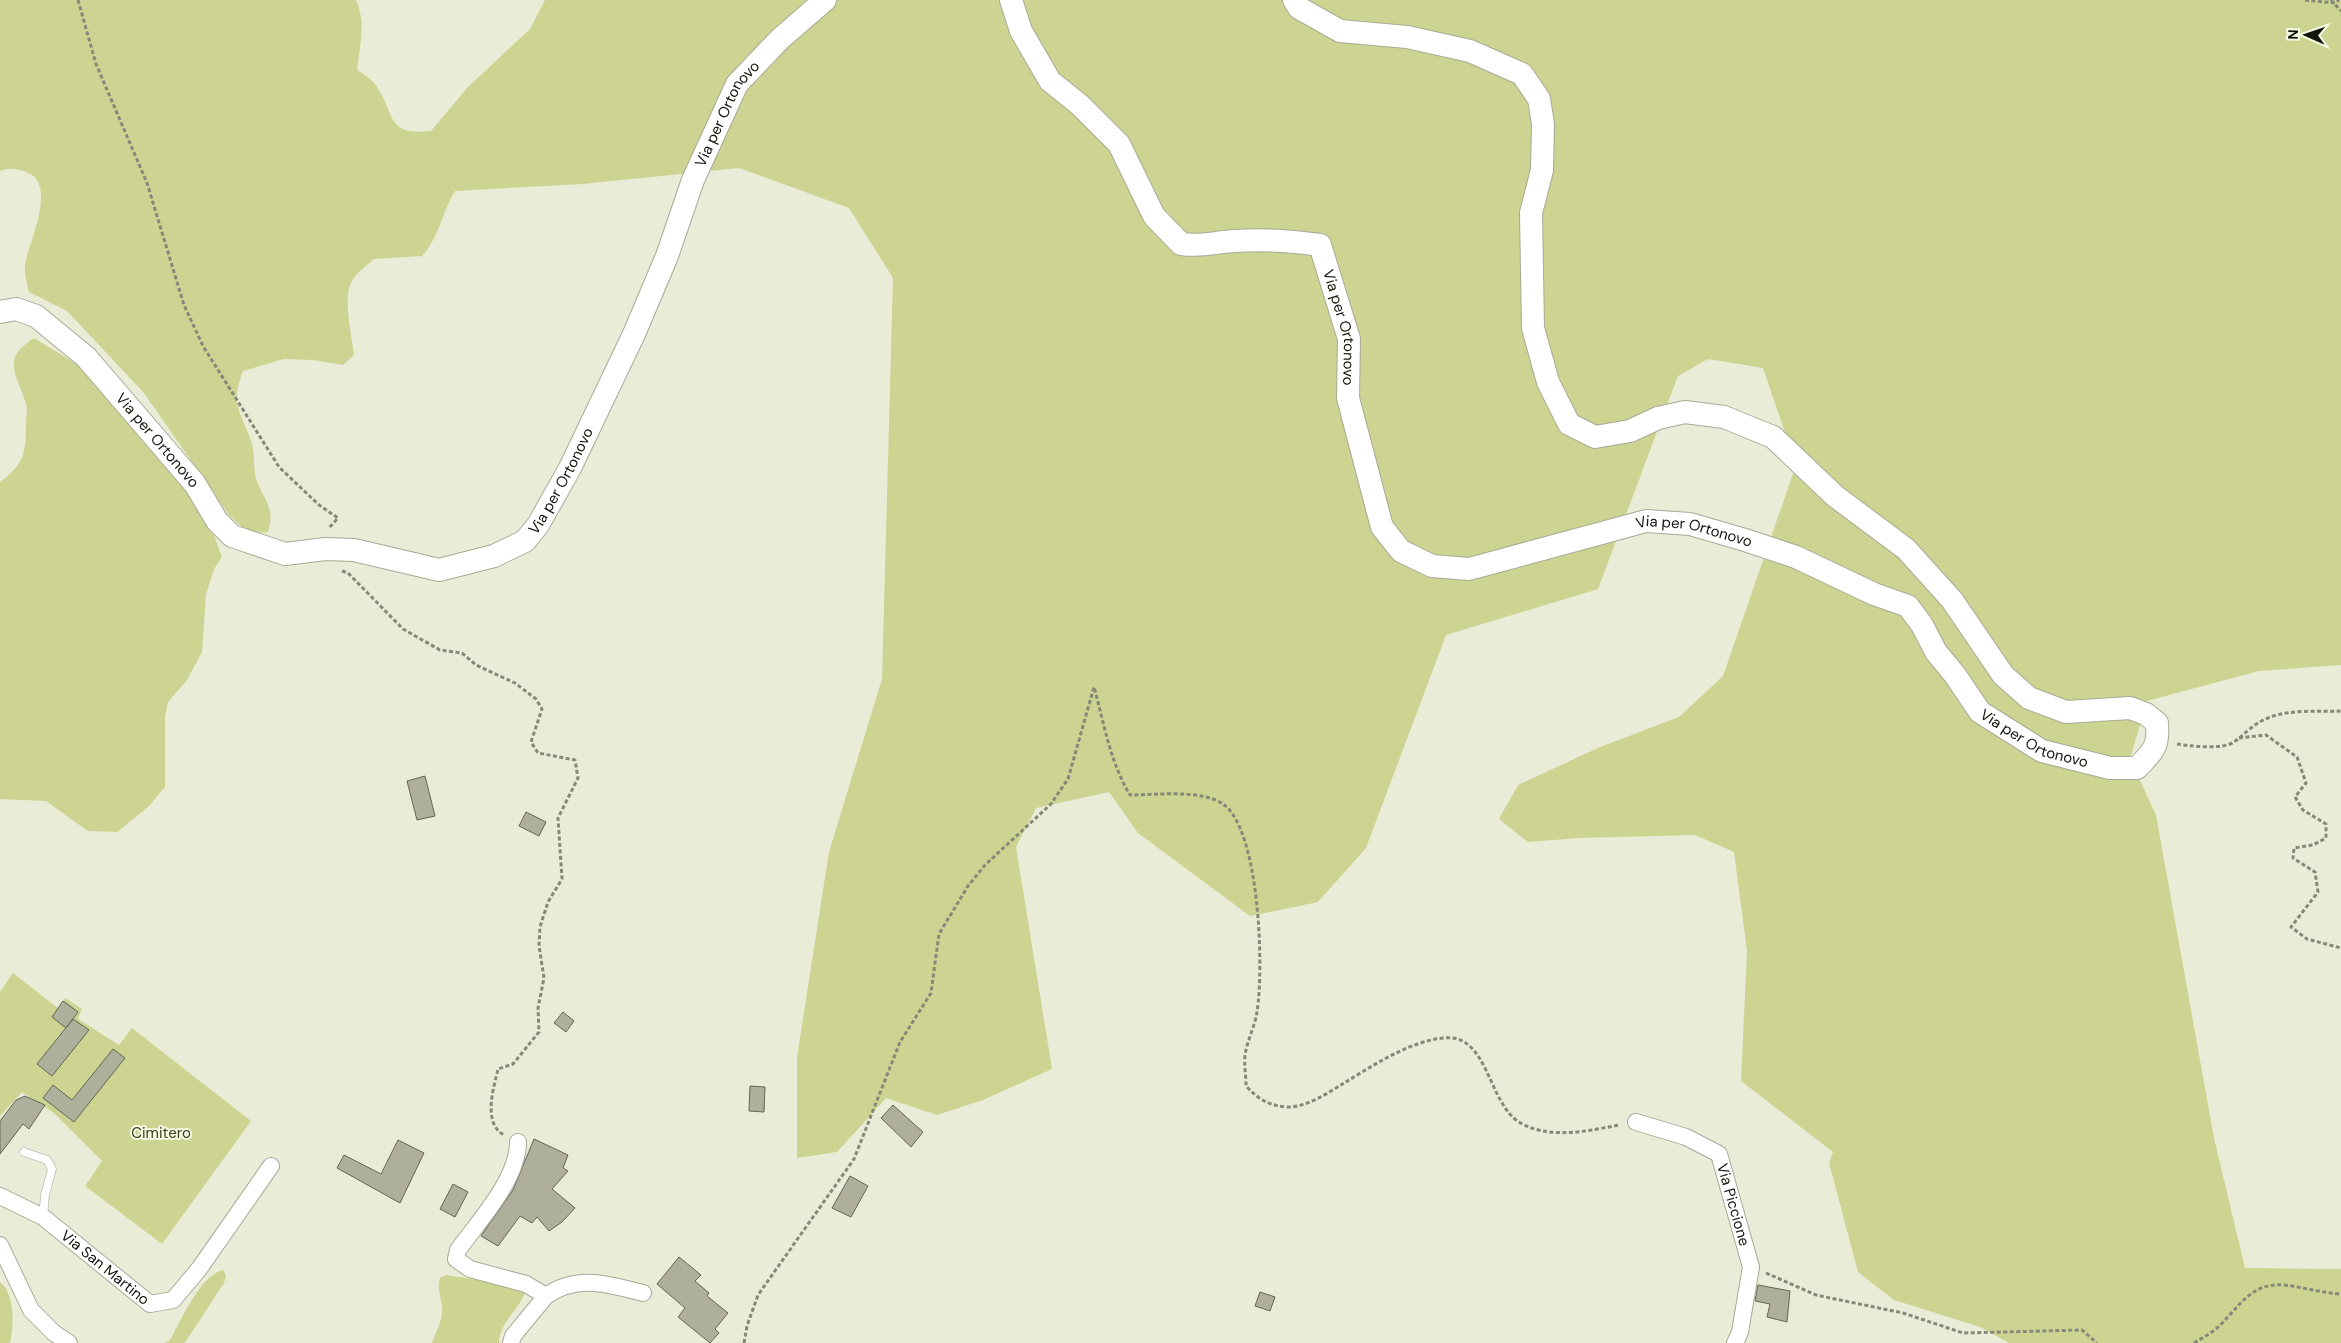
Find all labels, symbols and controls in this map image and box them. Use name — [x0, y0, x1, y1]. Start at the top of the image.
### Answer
north arrow — [2281, 10, 2331, 60]
text: N — [2284, 29, 2302, 40]
street label: Via per Ortonovo — [690, 56, 764, 170]
street label: Via per Ortonovo — [1318, 267, 1359, 386]
street label: Via per Ortonovo — [111, 389, 204, 492]
street label: Via per Ortonovo — [524, 424, 598, 539]
street label: Via per Ortonovo — [1634, 511, 1755, 552]
street label: Via per Ortonovo — [1976, 705, 2090, 772]
park label: Cimitero — [131, 1123, 191, 1143]
street label: Via Piccione — [1712, 1161, 1755, 1248]
street label: Via San Martino — [57, 1226, 154, 1310]

